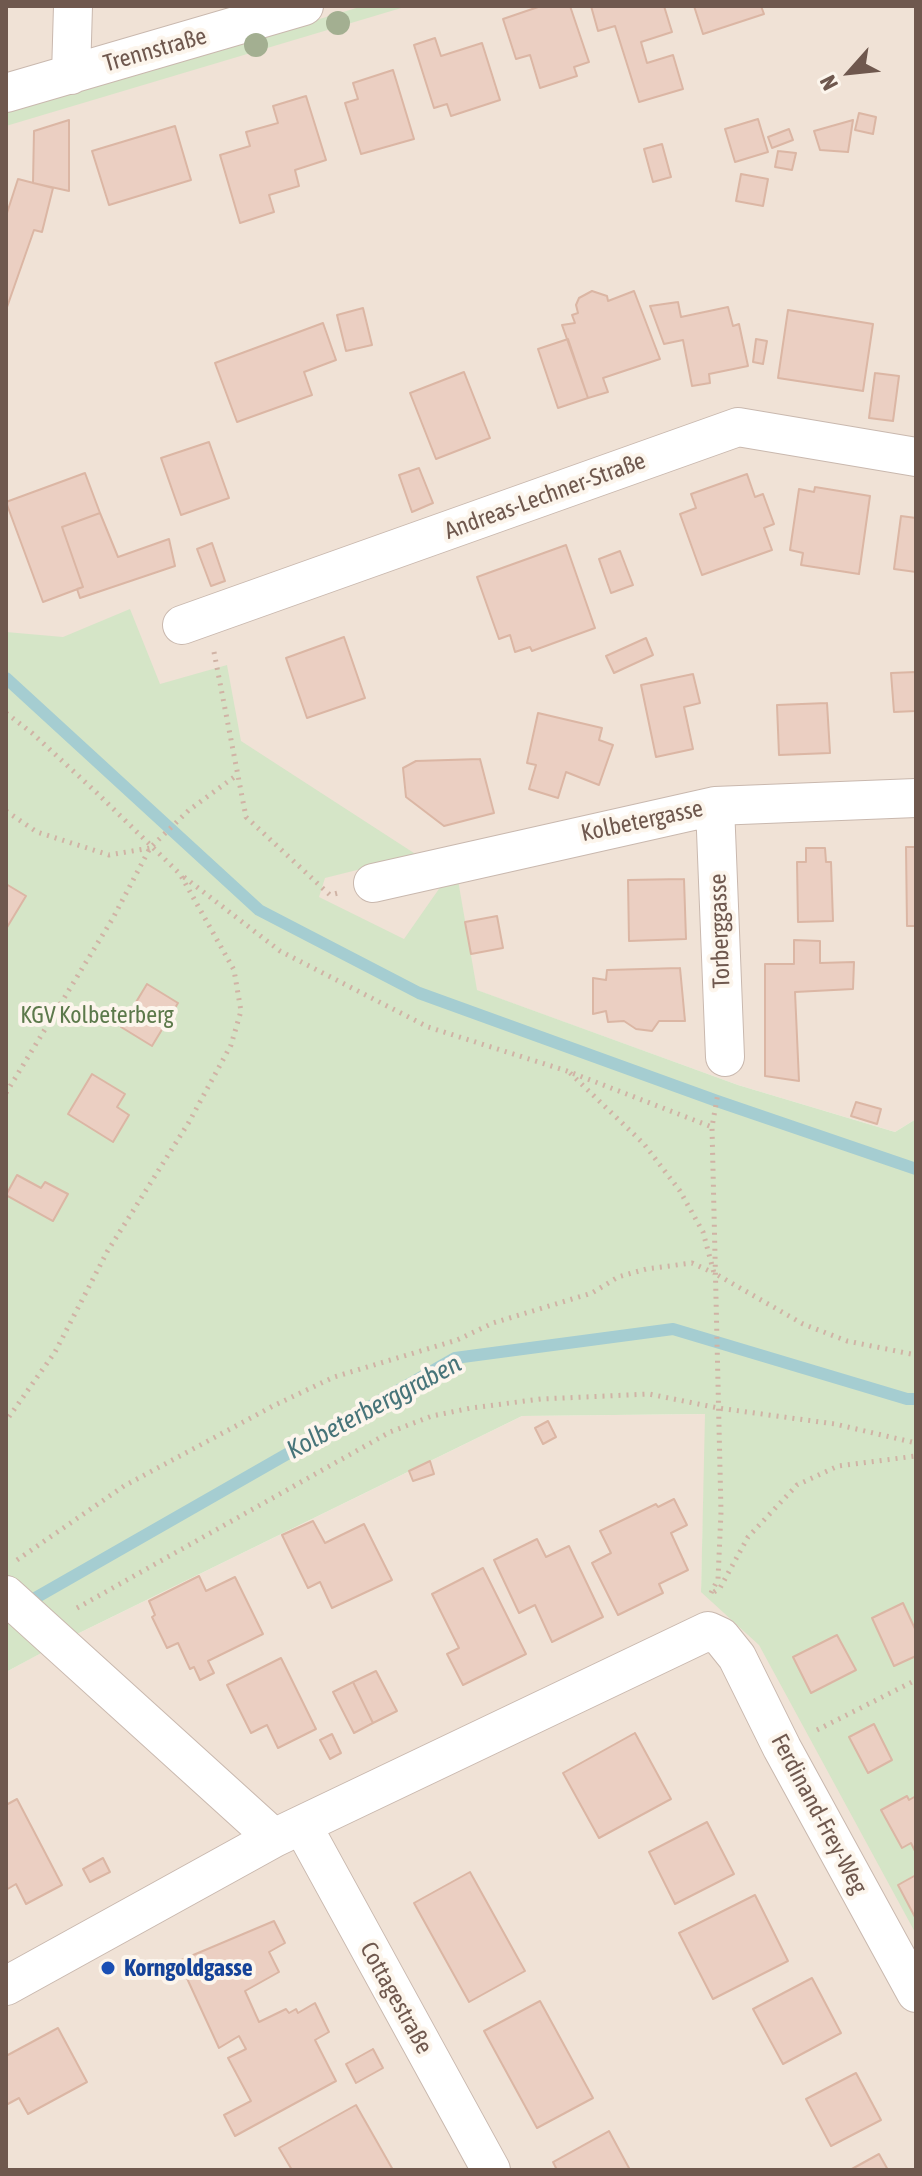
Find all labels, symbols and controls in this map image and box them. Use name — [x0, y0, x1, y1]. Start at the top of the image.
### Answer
street label: Trennstraße — [100, 22, 210, 78]
north arrow — [810, 32, 890, 112]
text: N — [814, 71, 843, 95]
street label: Andreas-Lechner-Straße — [441, 446, 649, 546]
street label: Kolbetergasse — [578, 794, 706, 848]
street label: Torberggasse — [704, 873, 736, 989]
park label: KGV Kolbeterberg — [20, 1001, 174, 1029]
water label: Kolbeterberggraben — [282, 1348, 466, 1466]
street label: Ferdinand-Frey-Weg — [765, 1729, 873, 1899]
street label: Cottagestraße — [354, 1937, 438, 2059]
place label: Korngoldgasse — [124, 1954, 253, 1982]
marker: Korngoldgasse — [99, 1959, 117, 1977]

